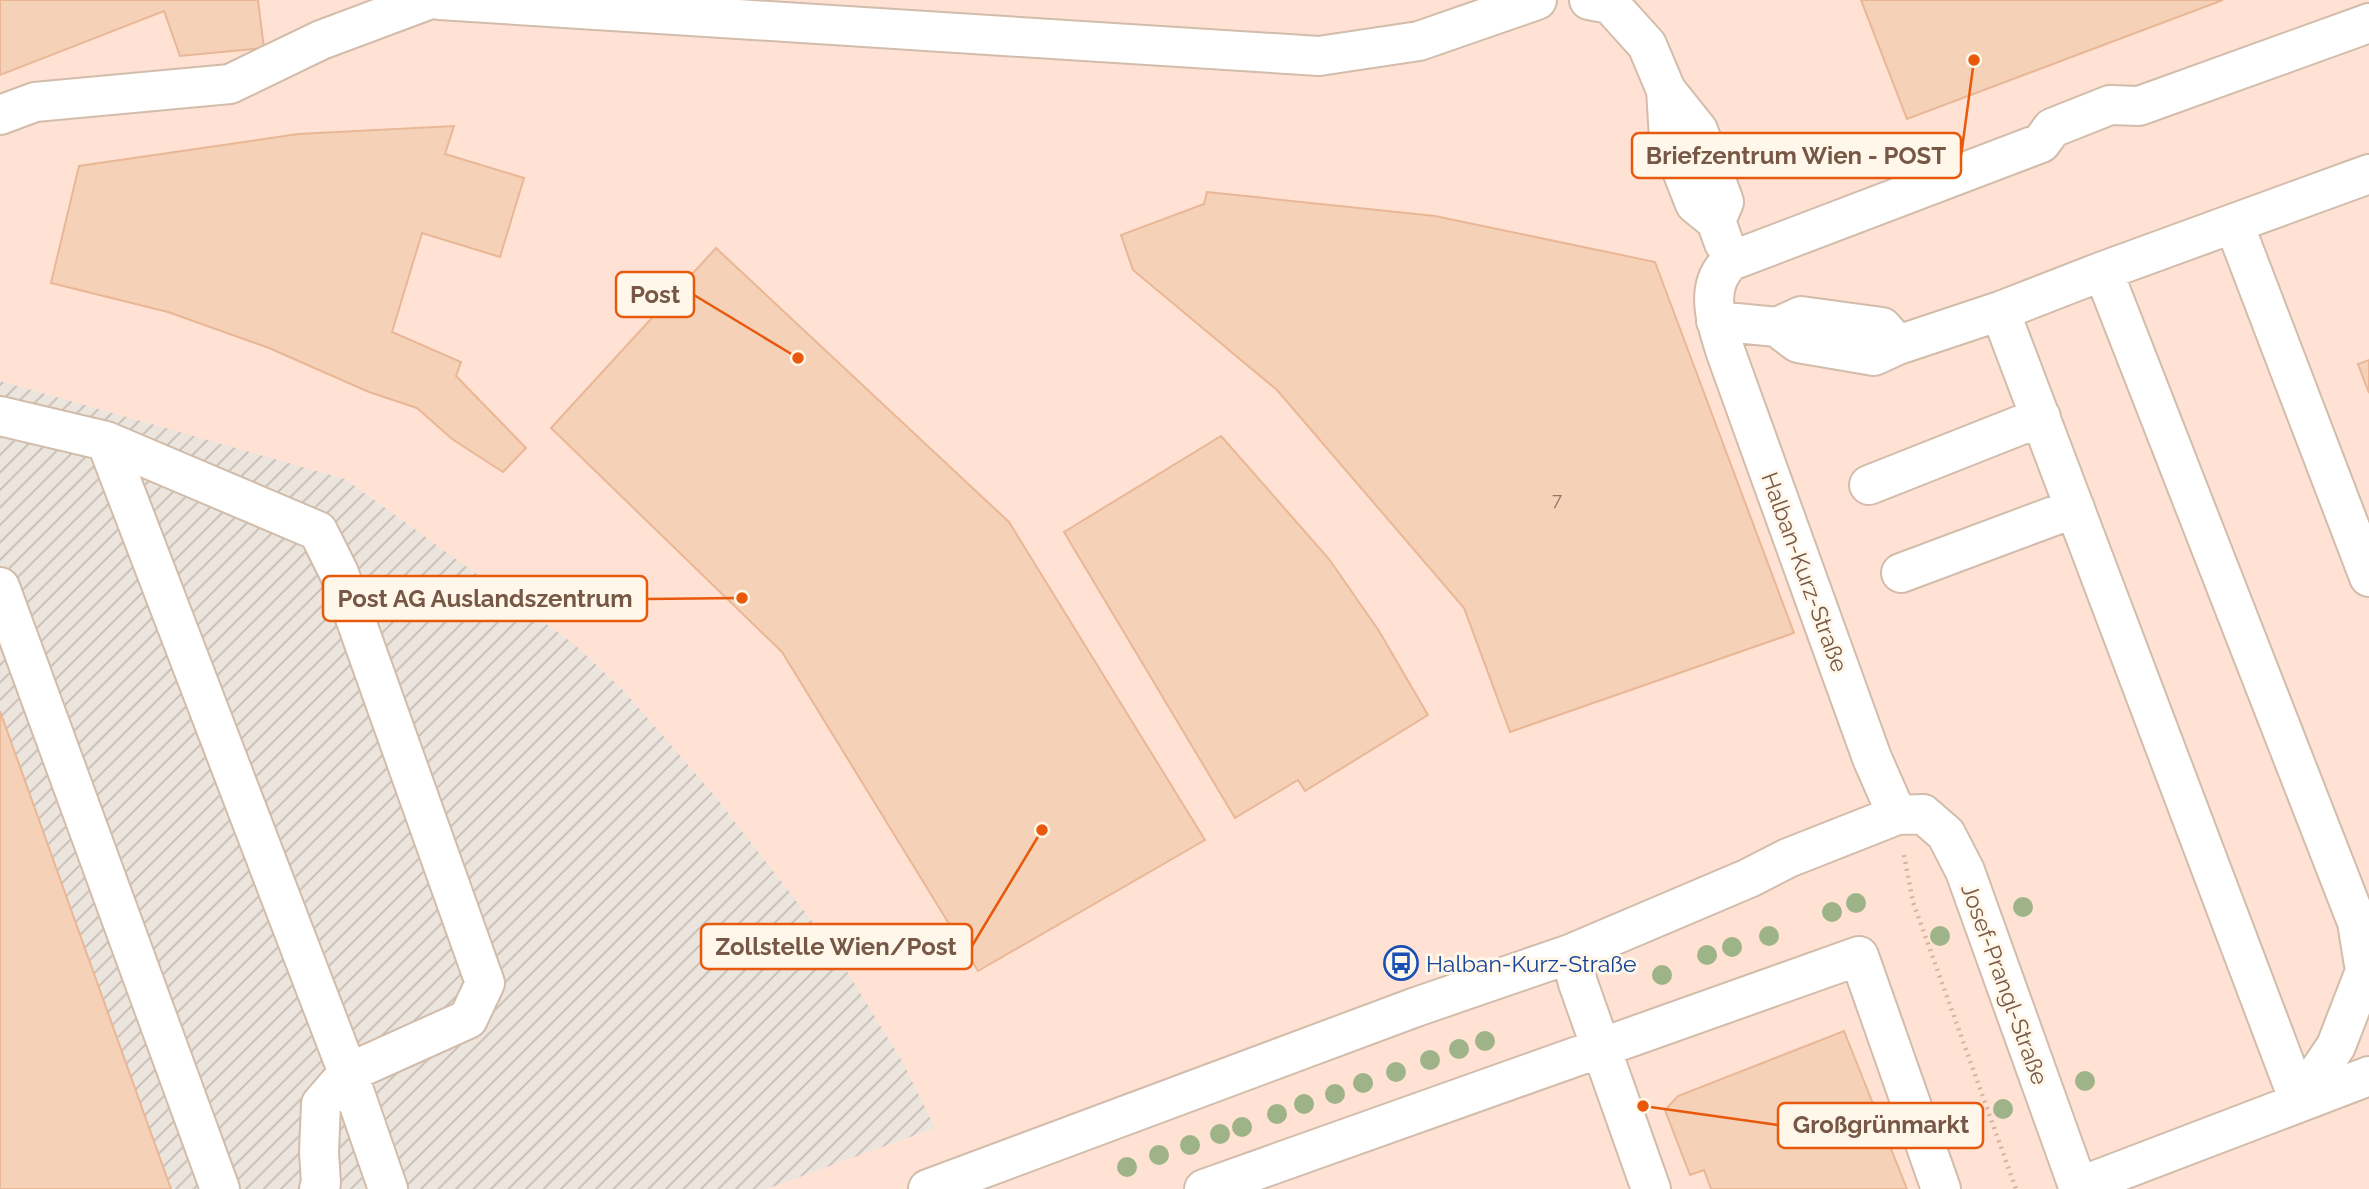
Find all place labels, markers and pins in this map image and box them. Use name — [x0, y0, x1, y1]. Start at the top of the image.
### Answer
callout: Briefzentrum Wien - POST — [1632, 133, 1961, 178]
callout: Post — [616, 272, 694, 317]
callout: Post AG Auslandszentrum — [323, 576, 647, 621]
callout: Zollstelle Wien/Post — [701, 924, 972, 969]
bus stop icon: Halban-Kurz-Straße — [1382, 944, 1420, 982]
place label: Halban-Kurz-Straße — [1426, 950, 1636, 977]
callout: Großgrünmarkt — [1778, 1103, 1983, 1148]

